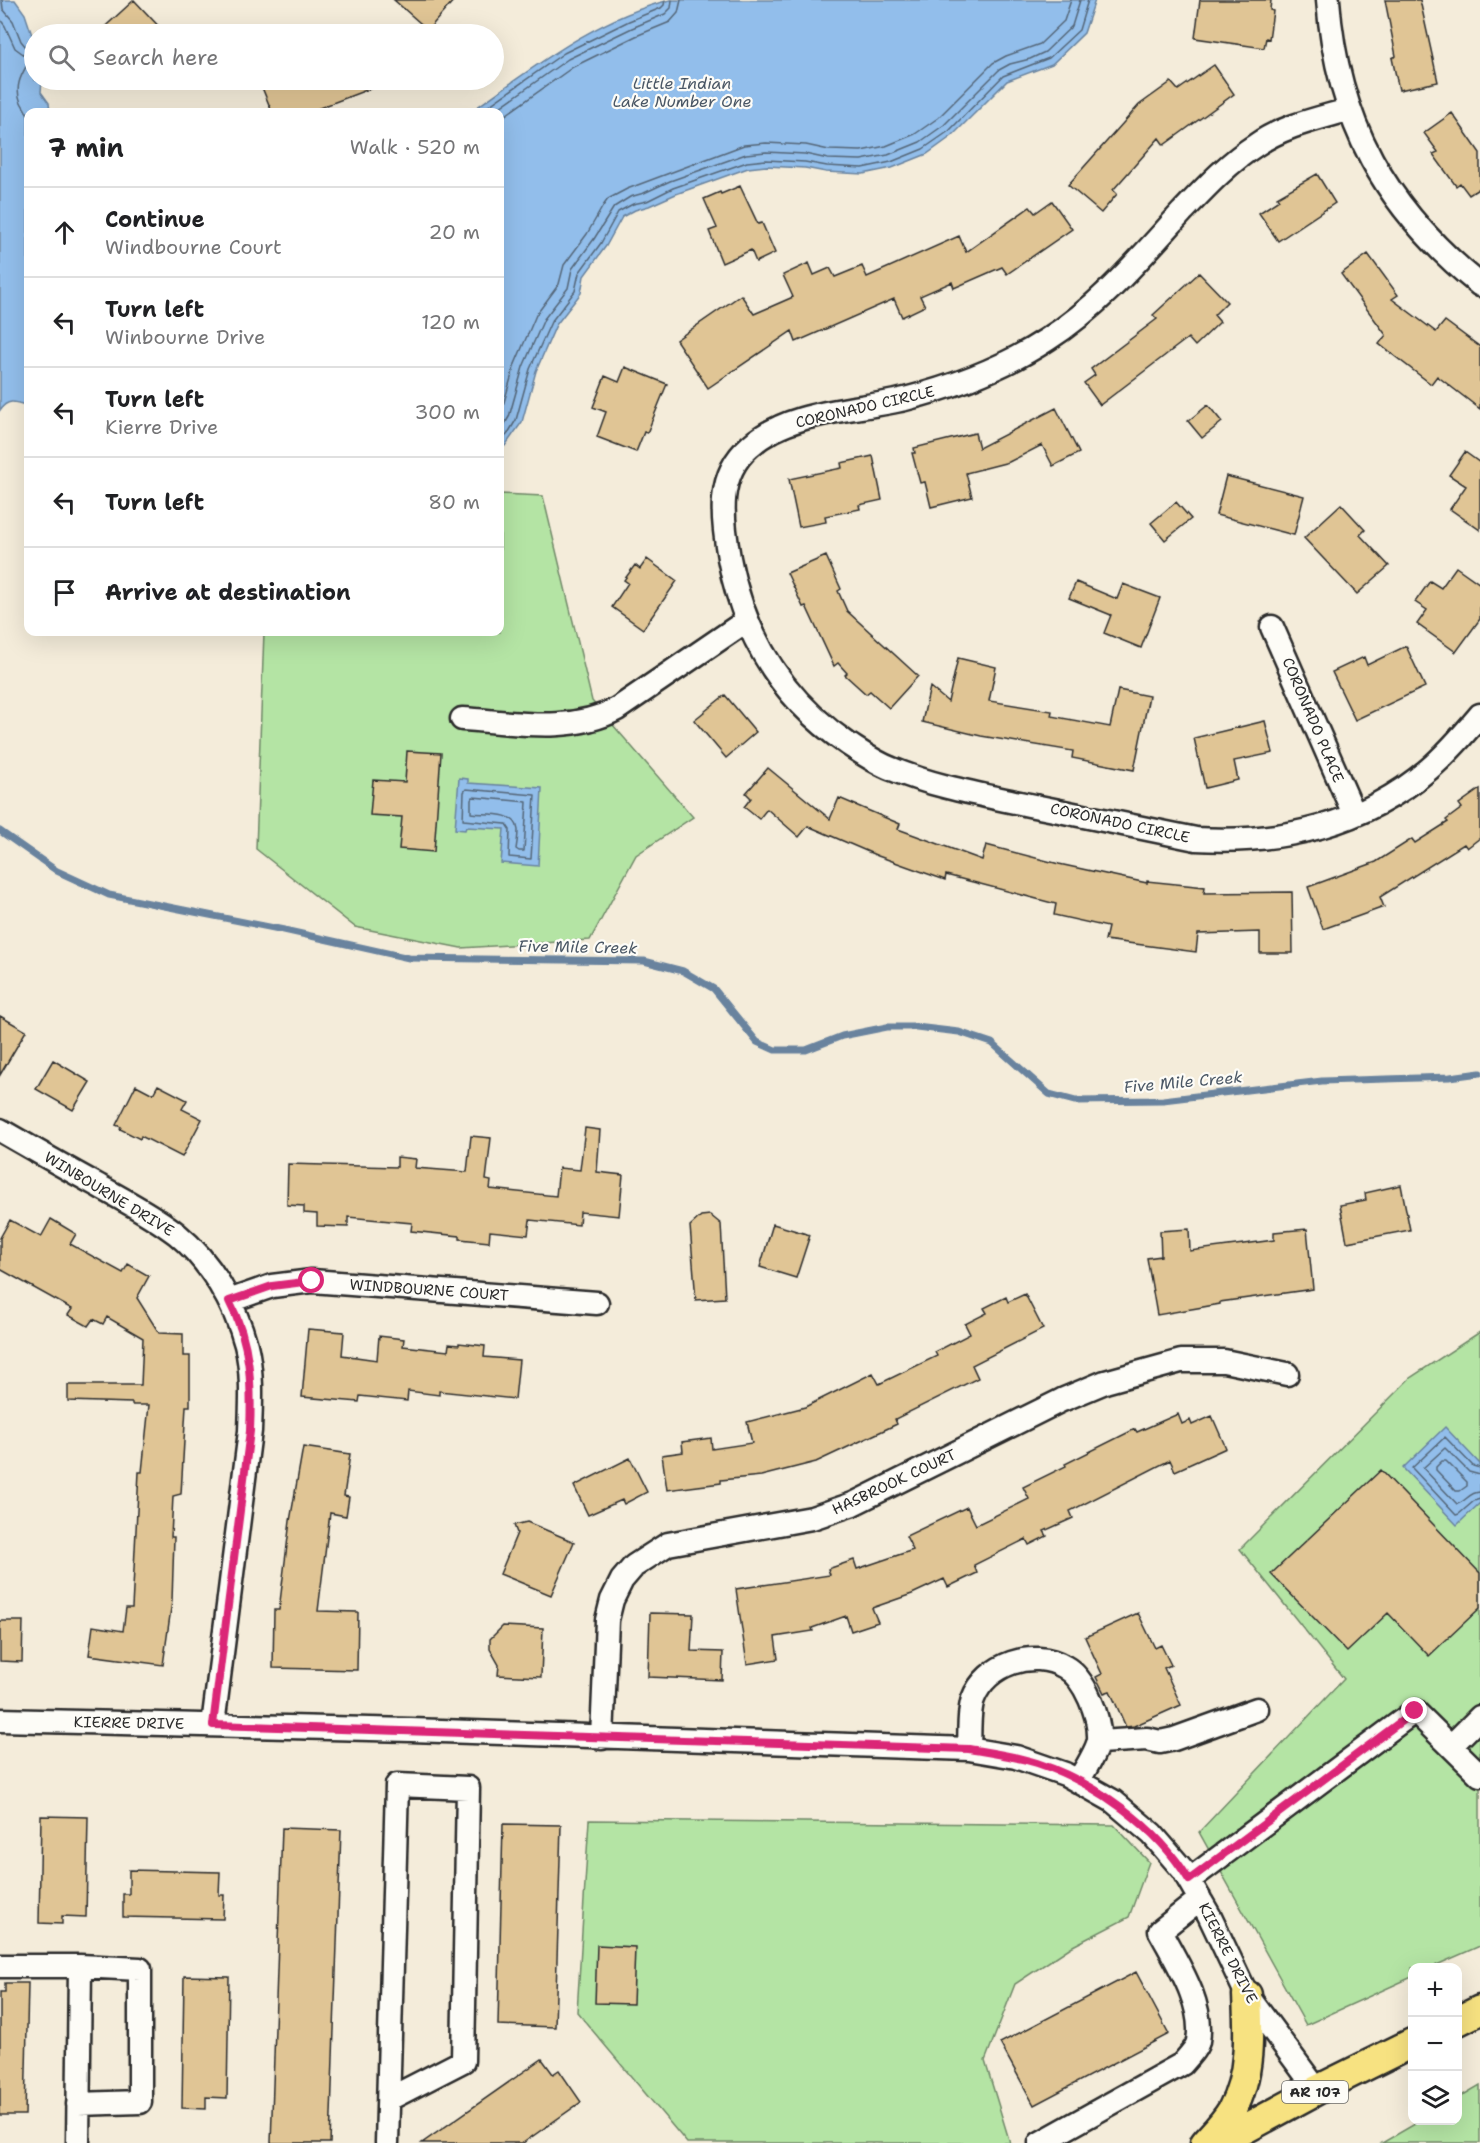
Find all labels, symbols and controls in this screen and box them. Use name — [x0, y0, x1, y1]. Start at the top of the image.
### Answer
search box — [24, 24, 504, 90]
icon: search — [45, 41, 78, 74]
text: Search here — [93, 43, 219, 72]
water label: Little Indian Lake Number One — [613, 73, 751, 112]
text: 7 min — [48, 130, 124, 165]
text: Walk · 520 m — [350, 134, 480, 160]
text: Continue — [105, 205, 205, 234]
icon: ahead — [48, 216, 81, 249]
text: 20 m — [429, 219, 480, 245]
text: Windbourne Court — [105, 234, 282, 260]
text: Turn left — [105, 295, 204, 324]
icon: left — [48, 306, 81, 339]
text: 120 m — [421, 309, 480, 335]
text: Winbourne Drive — [105, 324, 265, 350]
street label: CORONADO CIRCLE — [794, 381, 936, 433]
text: Turn left — [105, 385, 204, 414]
icon: left — [48, 396, 81, 429]
text: 300 m — [414, 399, 480, 425]
text: Kierre Drive — [105, 414, 218, 440]
icon: left — [48, 486, 81, 519]
text: Turn left — [105, 488, 204, 517]
text: 80 m — [428, 489, 480, 515]
icon: arrive — [48, 576, 81, 609]
text: Arrive at destination — [105, 578, 351, 607]
street label: CORONADO PLACE — [1278, 654, 1348, 786]
street label: CORONADO CIRCLE — [1048, 798, 1192, 848]
water label: Five Mile Creek — [518, 935, 638, 959]
water label: Five Mile Creek — [1123, 1066, 1243, 1098]
street label: WINBOURNE DRIVE — [40, 1147, 178, 1241]
route start — [298, 1267, 324, 1293]
street label: WINDBOURNE COURT — [349, 1274, 509, 1306]
street label: HASBROOK COURT — [829, 1444, 959, 1520]
route end — [1401, 1697, 1427, 1723]
street label: KIERRE DRIVE — [73, 1712, 185, 1734]
street label: KIERRE DRIVE — [1194, 1899, 1262, 2007]
map controls — [1408, 1963, 1462, 2125]
button: + — [1408, 1963, 1462, 2017]
button: − — [1408, 2017, 1462, 2071]
button: layers — [1408, 2071, 1462, 2125]
road number: AR 107 — [1282, 2081, 1348, 2103]

